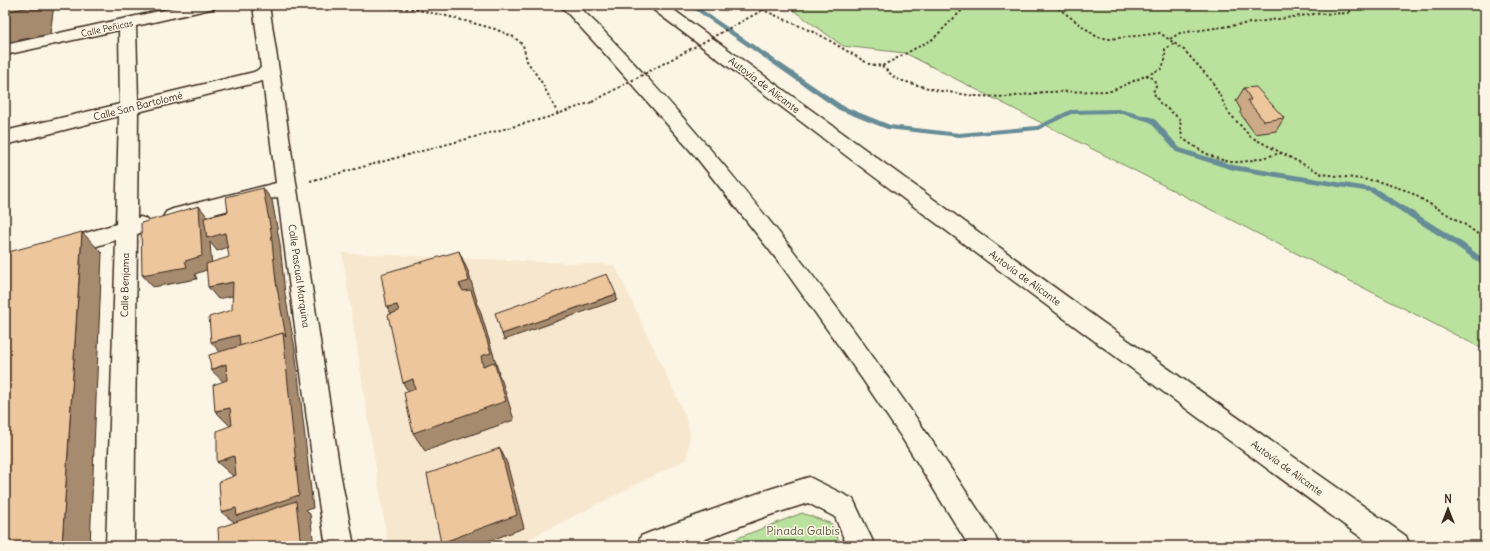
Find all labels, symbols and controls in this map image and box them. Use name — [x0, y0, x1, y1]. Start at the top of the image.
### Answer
street label: Calle Peñicas — [80, 17, 134, 39]
street label: Autovía de Alicante — [726, 54, 802, 116]
street label: Calle San Bartolomé — [92, 89, 184, 123]
street label: Calle Pascual Marquina — [285, 223, 313, 329]
street label: Autovía de Alicante — [986, 247, 1064, 309]
street label: Calle Benjama — [118, 252, 132, 317]
street label: Autovía de Alicante — [1248, 437, 1326, 499]
north arrow — [1428, 489, 1468, 529]
text: N — [1444, 492, 1452, 506]
park label: Pinada Galbis — [766, 523, 840, 538]

